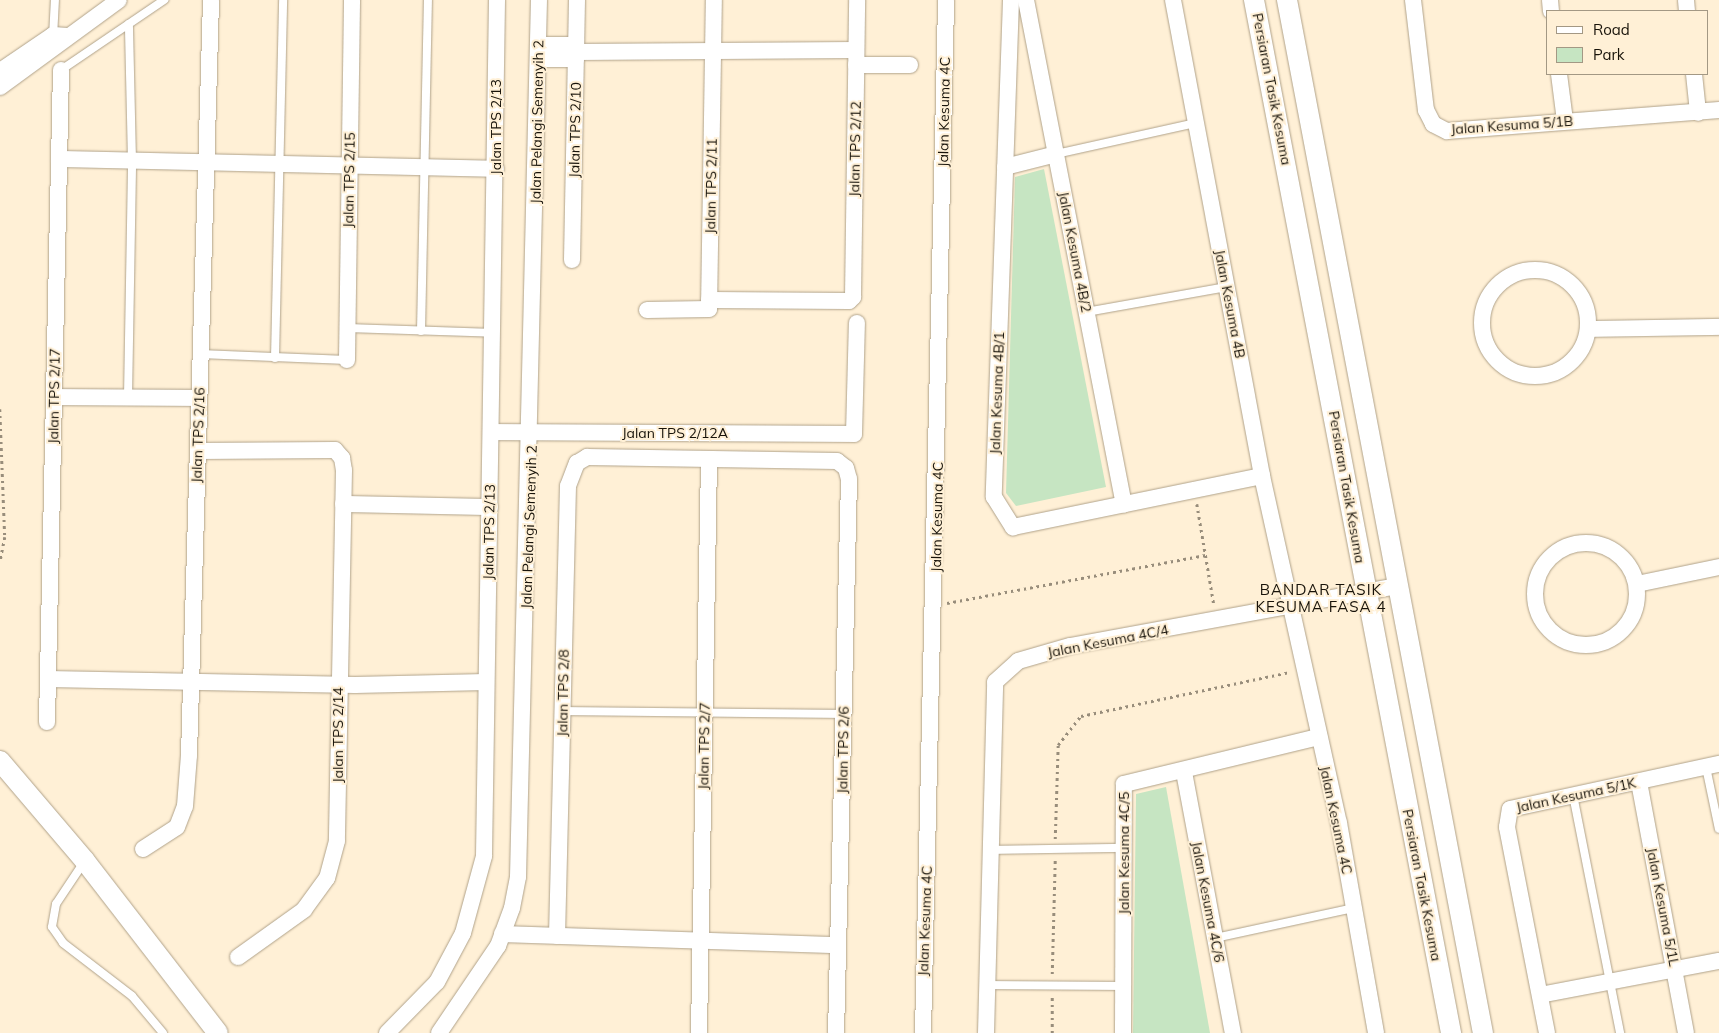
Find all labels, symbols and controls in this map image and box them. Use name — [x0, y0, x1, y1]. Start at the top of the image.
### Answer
legend — [1546, 10, 1709, 75]
street label: Persiaran Tasik Kesuma — [1249, 12, 1295, 166]
text: Road — [1593, 20, 1630, 39]
street label: Jalan Pelangi Semenyih 2 — [527, 40, 547, 204]
text: Park — [1593, 45, 1625, 64]
street label: Jalan Kesuma 4C — [935, 57, 953, 167]
street label: Jalan TPS 2/13 — [488, 79, 504, 175]
street label: Jalan TPS 2/10 — [566, 82, 584, 178]
street label: Jalan TPS 2/12 — [846, 101, 864, 197]
street label: Jalan Kesuma 5/1B — [1450, 112, 1574, 138]
street label: Jalan TPS 2/15 — [340, 132, 358, 228]
street label: Jalan TPS 2/11 — [702, 138, 720, 234]
street label: Jalan Kesuma 4B/2 — [1055, 190, 1095, 314]
street label: Jalan Kesuma 4B — [1211, 248, 1249, 360]
street label: Jalan Kesuma 4B/1 — [986, 331, 1008, 455]
street label: Jalan TPS 2/17 — [45, 348, 63, 444]
street label: Jalan TPS 2/16 — [188, 387, 208, 483]
street label: Persiaran Tasik Kesuma — [1325, 410, 1369, 564]
street label: Jalan TPS 2/12A — [622, 425, 728, 441]
street label: Jalan Pelangi Semenyih 2 — [518, 445, 540, 609]
street label: Jalan Kesuma 4C — [928, 462, 946, 572]
street label: Jalan TPS 2/13 — [480, 484, 498, 580]
district label: BANDAR TASIK KESUMA FASA 4 — [1254, 580, 1388, 615]
street label: Jalan Kesuma 4C/4 — [1046, 621, 1170, 661]
street label: Jalan TPS 2/8 — [554, 649, 572, 737]
street label: Jalan TPS 2/14 — [330, 687, 346, 783]
street label: Jalan TPS 2/7 — [695, 702, 713, 790]
street label: Jalan TPS 2/6 — [834, 706, 852, 794]
street label: Jalan Kesuma 4C — [1316, 764, 1356, 876]
street label: Jalan Kesuma 5/1K — [1515, 774, 1637, 816]
street label: Jalan Kesuma 4C/5 — [1116, 792, 1132, 914]
street label: Persiaran Tasik Kesuma — [1399, 808, 1445, 962]
street label: Jalan Kesuma 4C/6 — [1188, 840, 1228, 964]
street label: Jalan Kesuma 5/1L — [1643, 846, 1683, 968]
street label: Jalan Kesuma 4C — [915, 866, 935, 976]

